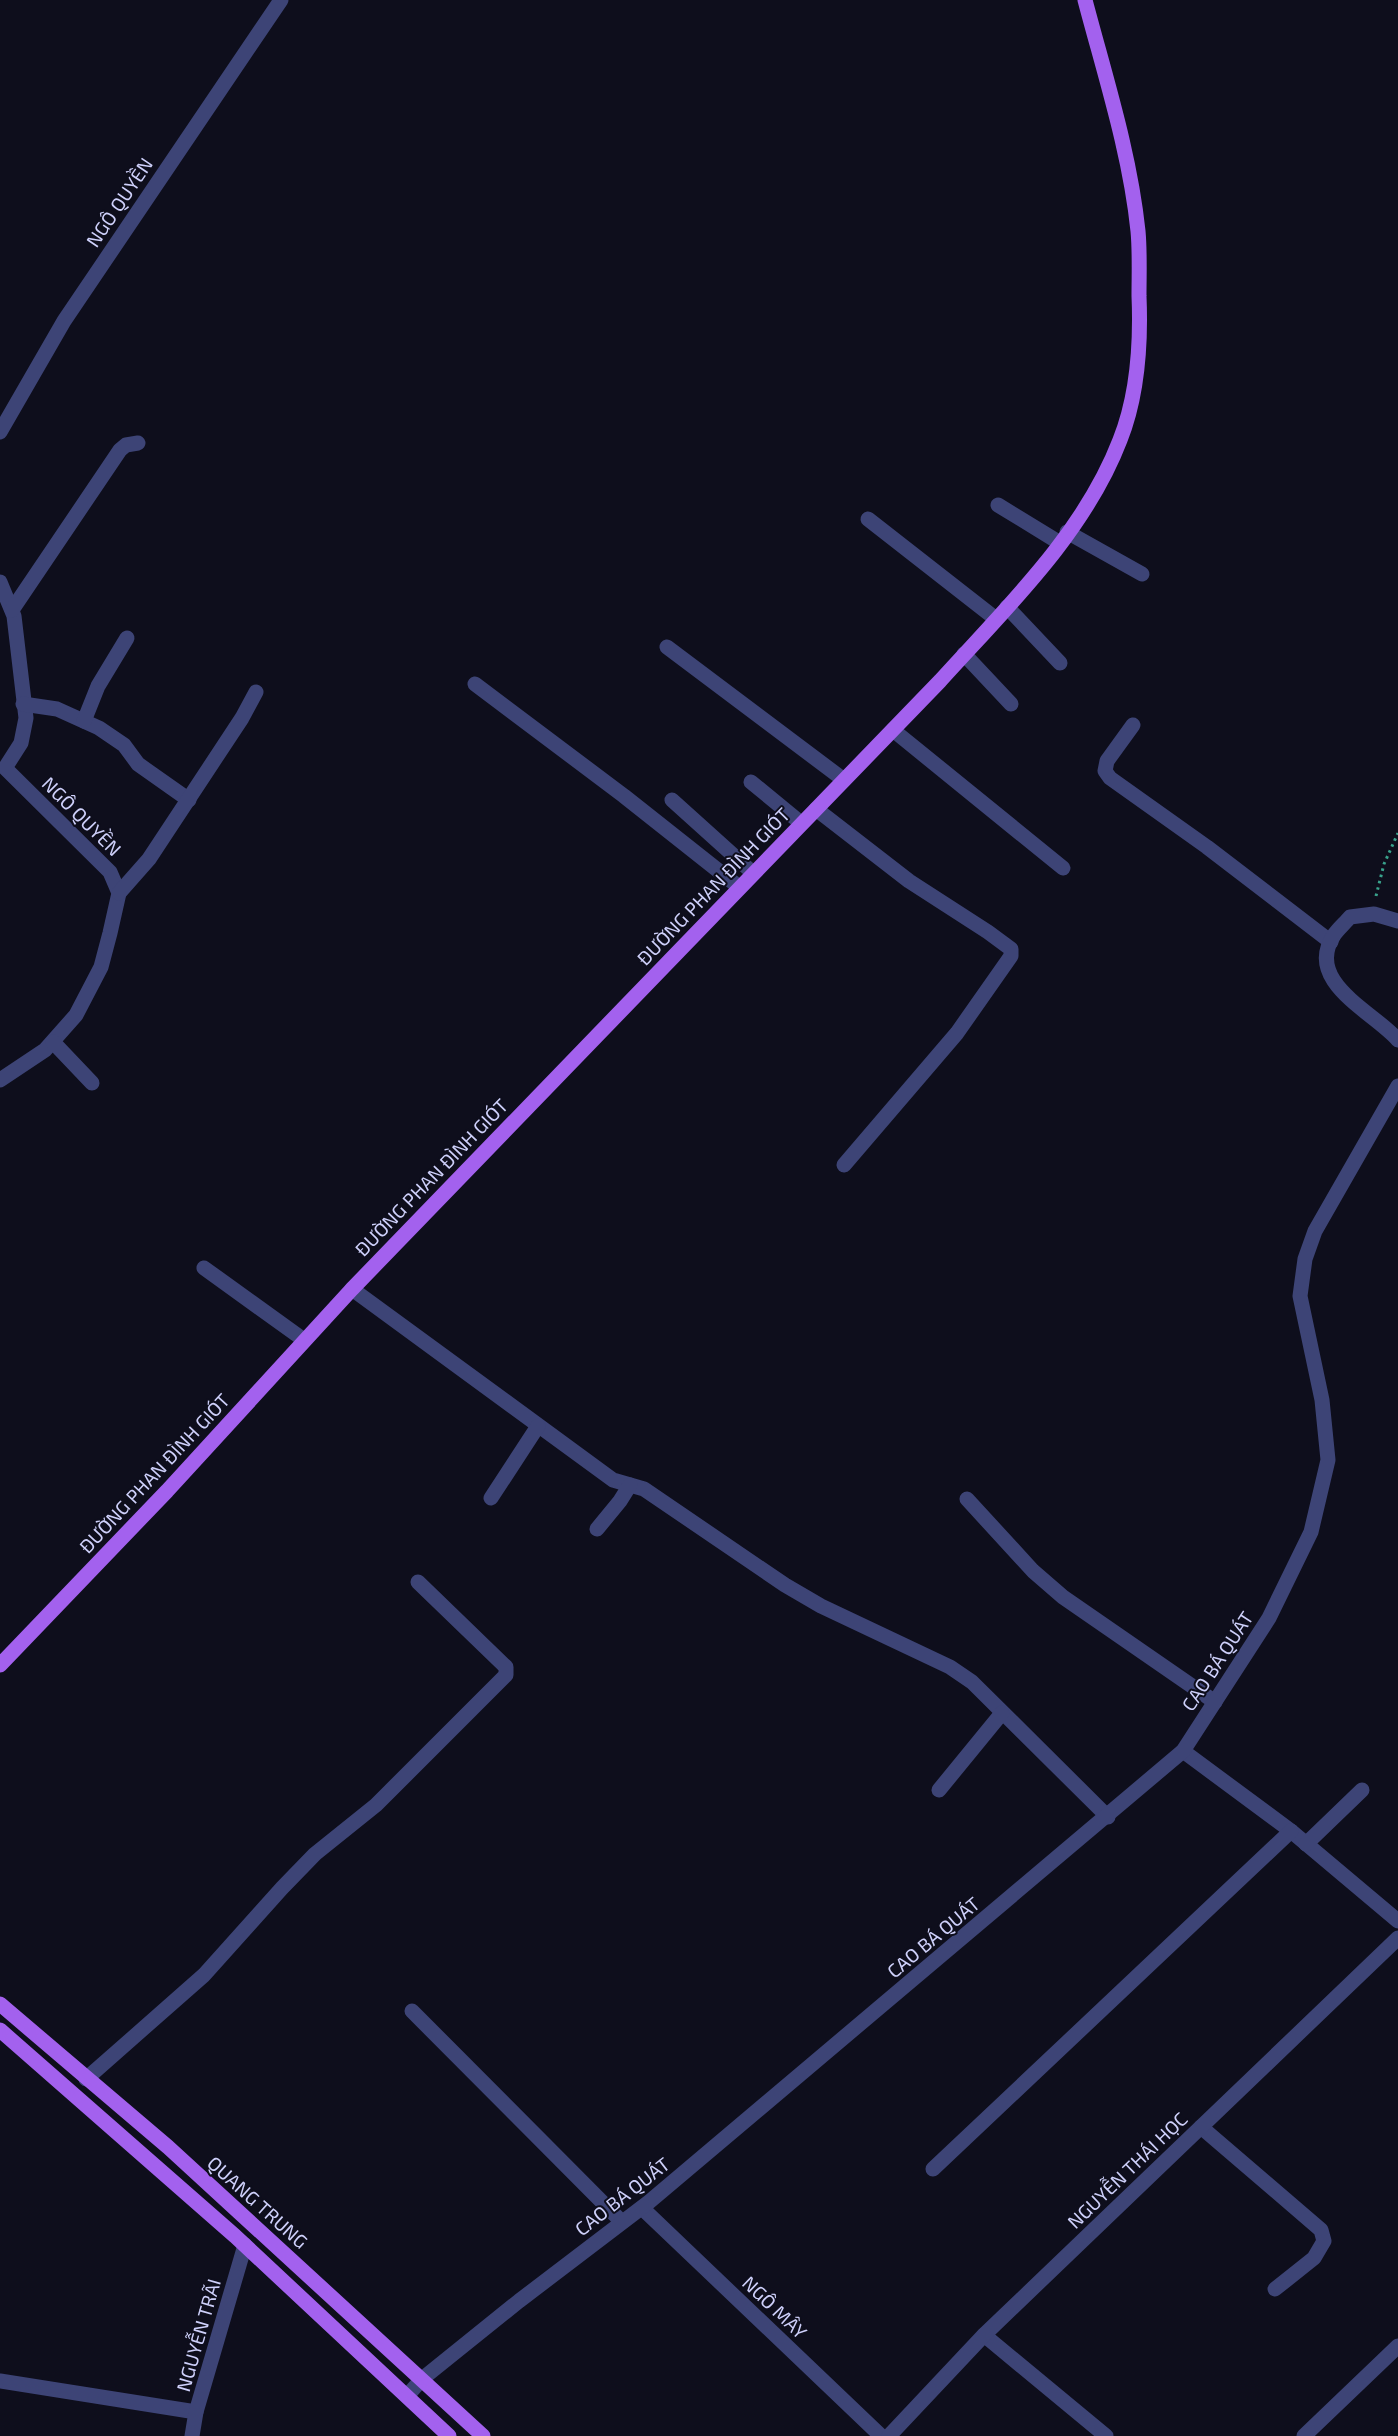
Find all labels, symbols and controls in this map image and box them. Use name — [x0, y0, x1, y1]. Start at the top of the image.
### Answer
street label: NGÔ QUYỀN — [79, 152, 157, 251]
street label: NGÔ QUYỀN — [38, 770, 128, 860]
street label: ĐƯỜNG PHAN ĐÌNH GIÓT — [632, 803, 794, 969]
street label: ĐƯỜNG PHAN ĐÌNH GIÓT — [350, 1094, 512, 1260]
street label: ĐƯỜNG PHAN ĐÌNH GIÓT — [74, 1388, 234, 1558]
street label: CAO BÁ QUÁT — [1176, 1607, 1258, 1715]
street label: CAO BÁ QUÁT — [882, 1892, 984, 1982]
street label: NGUYỄN THÁI HỌC — [1061, 2105, 1192, 2233]
street label: QUANG TRUNG — [203, 2151, 313, 2253]
street label: CAO BÁ QUÁT — [570, 2152, 674, 2240]
street label: NGÔ MÂY — [738, 2271, 812, 2343]
street label: NGUYỄN TRÃI — [169, 2275, 225, 2394]

